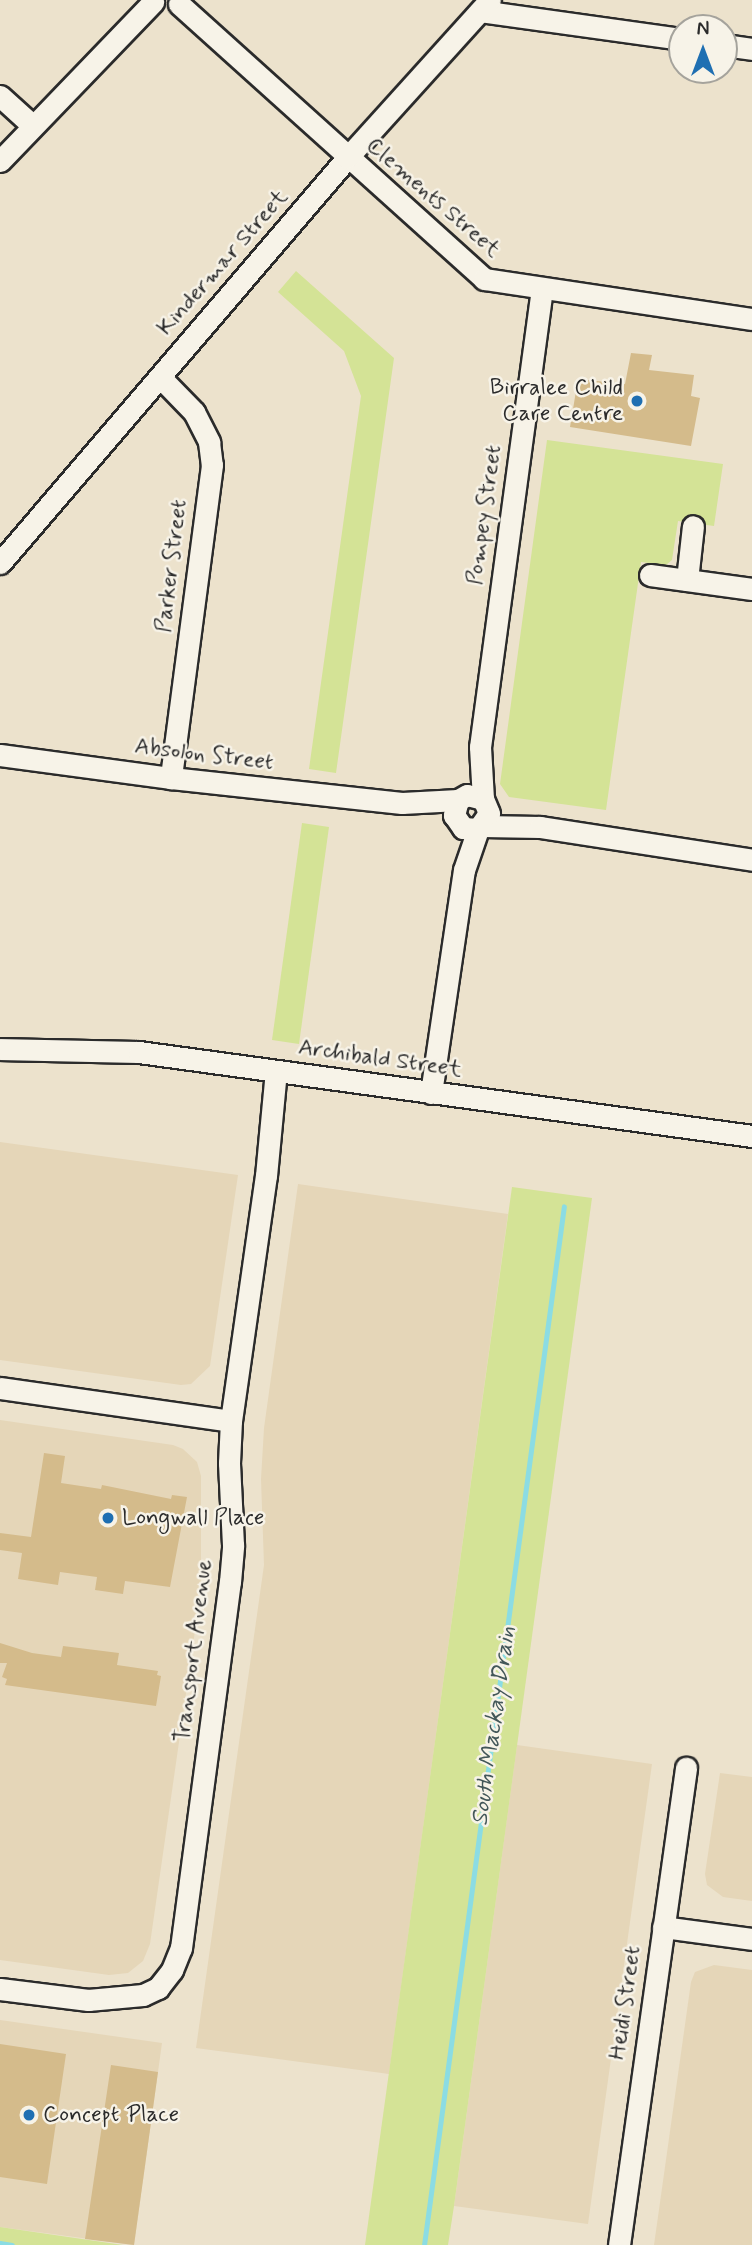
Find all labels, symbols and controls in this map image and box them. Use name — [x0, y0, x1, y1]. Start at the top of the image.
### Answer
north arrow — [668, 14, 738, 84]
text: N — [697, 17, 709, 42]
street label: Clements Street — [360, 132, 506, 264]
street label: Kindermar Street — [152, 184, 294, 342]
place label: Birralee Child Care Centre — [490, 374, 623, 428]
marker: Birralee Child Care Centre — [629, 393, 645, 409]
street label: Pompey Street — [461, 441, 509, 589]
street label: Parker Street — [150, 496, 194, 636]
street label: Absolon Street — [131, 733, 277, 777]
street label: Archibald Street — [297, 1034, 463, 1084]
place label: Longwall Place — [122, 1504, 264, 1532]
marker: Longwall Place — [100, 1510, 116, 1526]
street label: Transport Avenue — [169, 1559, 219, 1743]
water label: South Mackay Drain — [465, 1621, 523, 1831]
street label: Heidi Street — [604, 1942, 648, 2064]
place label: Concept Place — [43, 2101, 176, 2129]
marker: Concept Place — [21, 2107, 37, 2123]

